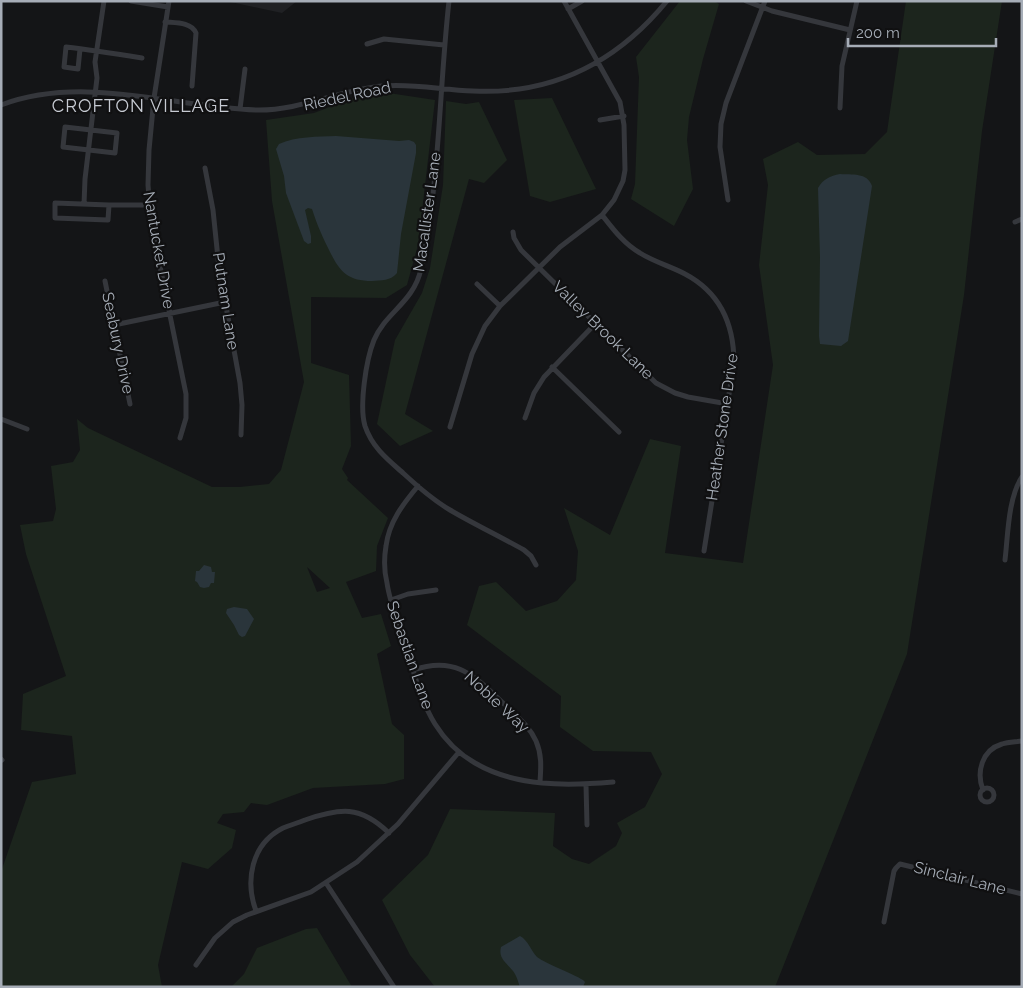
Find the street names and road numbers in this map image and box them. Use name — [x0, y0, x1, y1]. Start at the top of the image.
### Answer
street label: Riedel Road — [302, 77, 393, 115]
street label: Macallister Lane — [409, 151, 445, 273]
street label: Nantucket Drive — [139, 190, 179, 310]
street label: Putnam Lane — [209, 251, 243, 351]
street label: Valley Brook Lane — [548, 277, 658, 383]
street label: Seabury Drive — [98, 290, 138, 396]
street label: Heather Stone Drive — [702, 352, 742, 502]
street label: Sebastian Lane — [383, 598, 437, 712]
street label: Noble Way — [461, 667, 534, 737]
street label: Sinclair Lane — [912, 857, 1008, 899]

